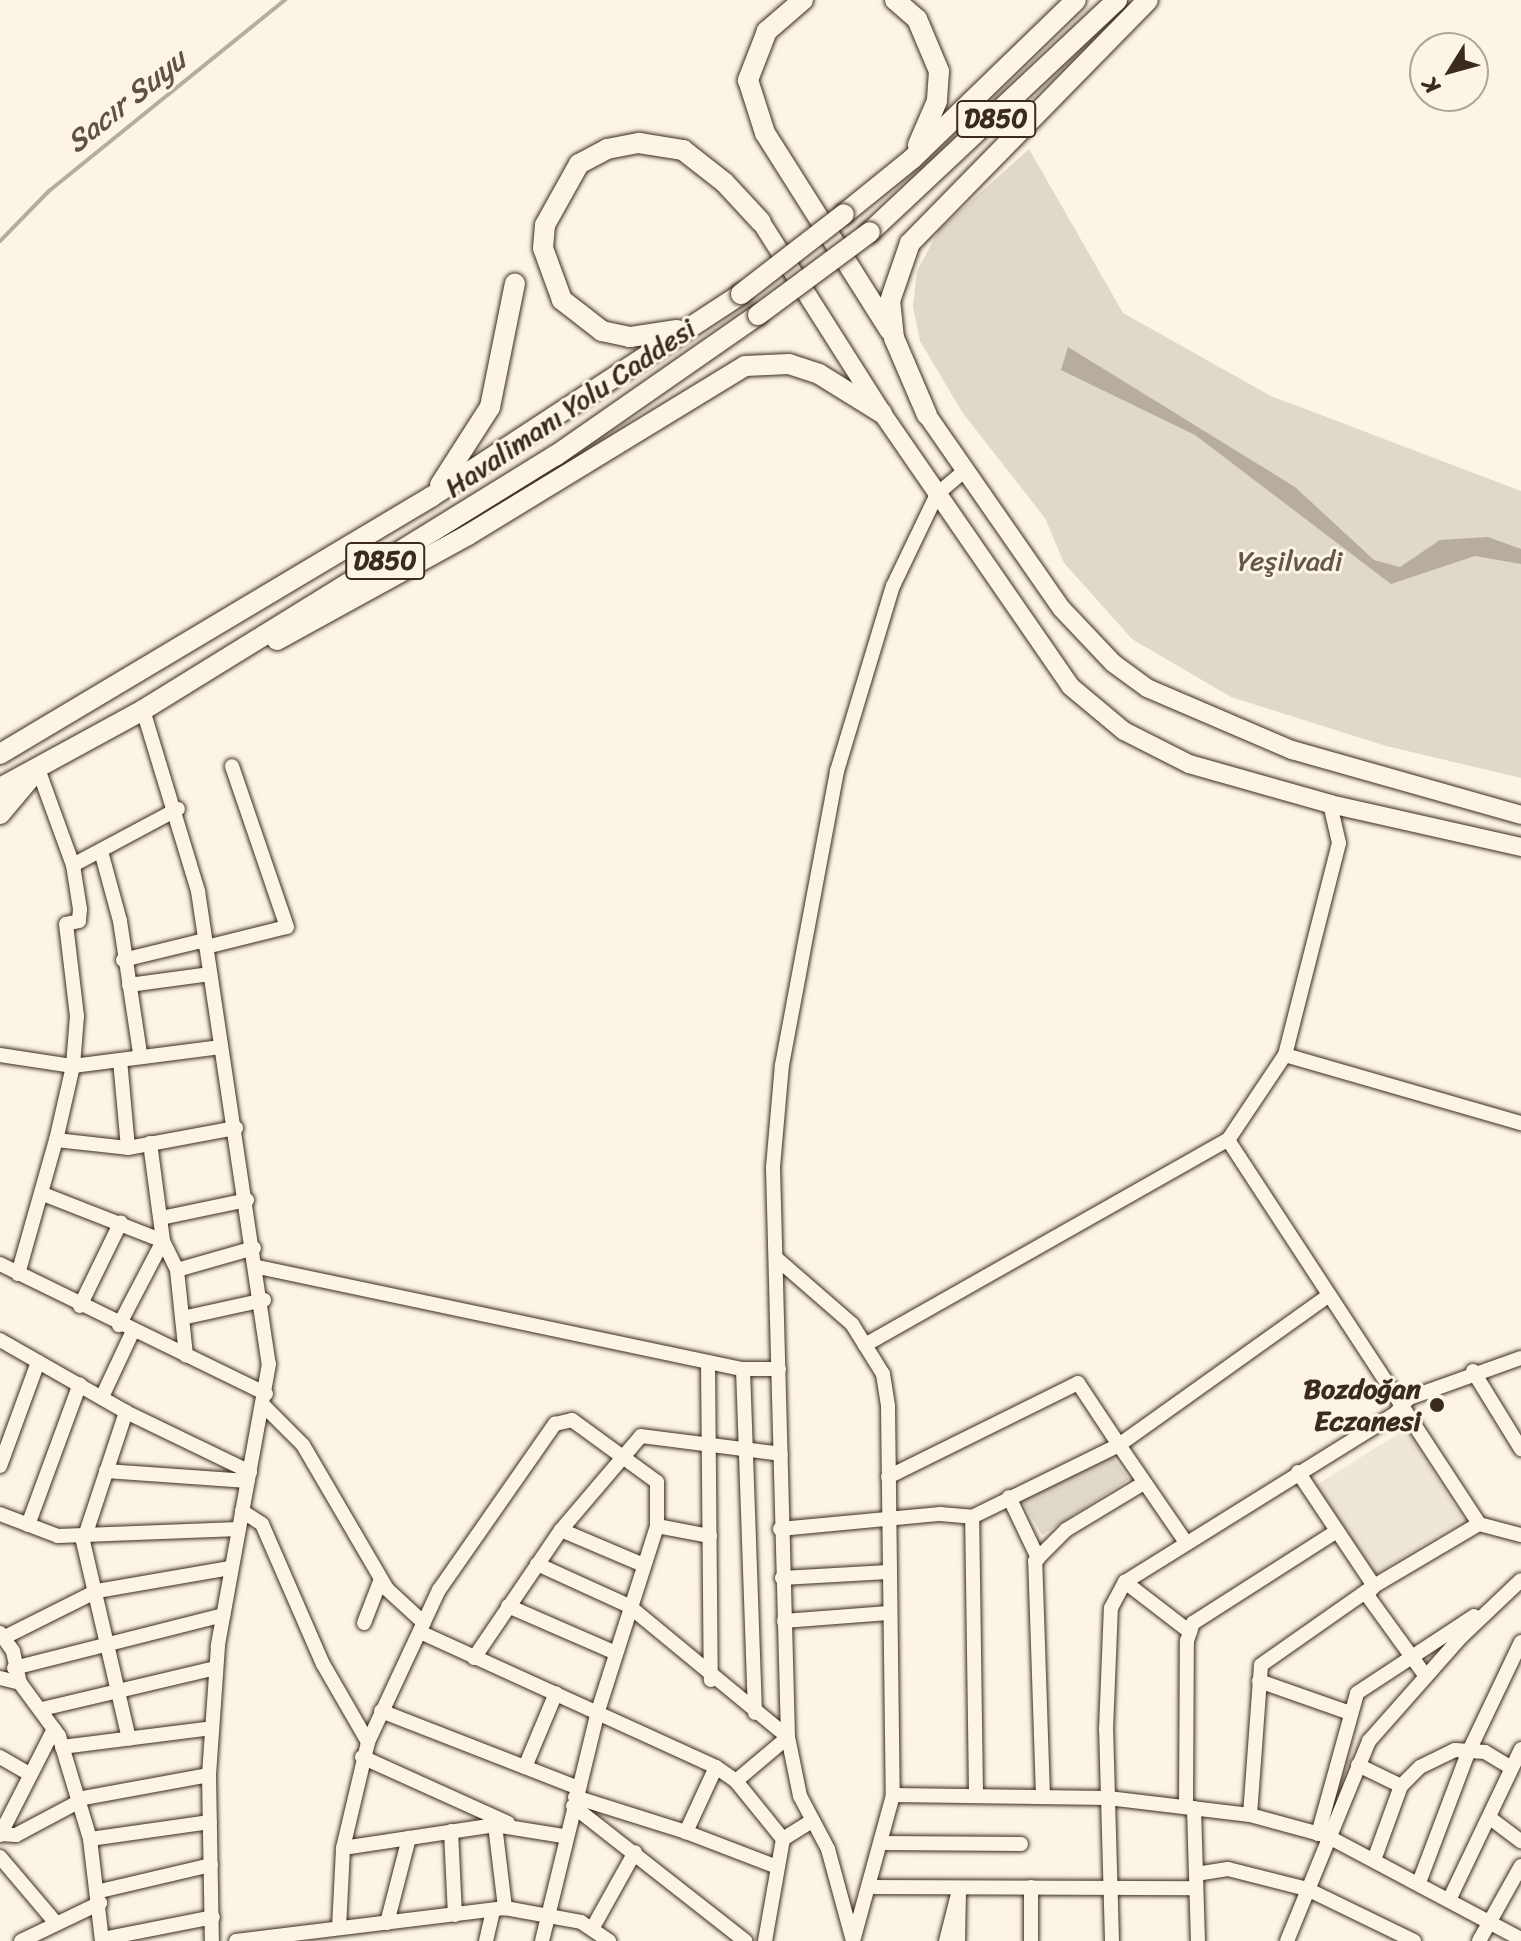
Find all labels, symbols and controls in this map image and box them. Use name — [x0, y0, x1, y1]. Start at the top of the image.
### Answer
north arrow — [1409, 32, 1489, 112]
water label: Sacır Suyu — [59, 42, 193, 160]
text: K — [1411, 68, 1451, 103]
road number: D850 — [956, 97, 1036, 141]
street label: Havalimanı Yolu Caddesi — [439, 312, 701, 504]
road number: D850 — [345, 539, 425, 583]
park label: Yeşilvadi — [1238, 544, 1342, 578]
place label: Bozdoğan Eczanesi — [1303, 1372, 1421, 1438]
marker: Bozdoğan Eczanesi — [1428, 1396, 1446, 1414]

